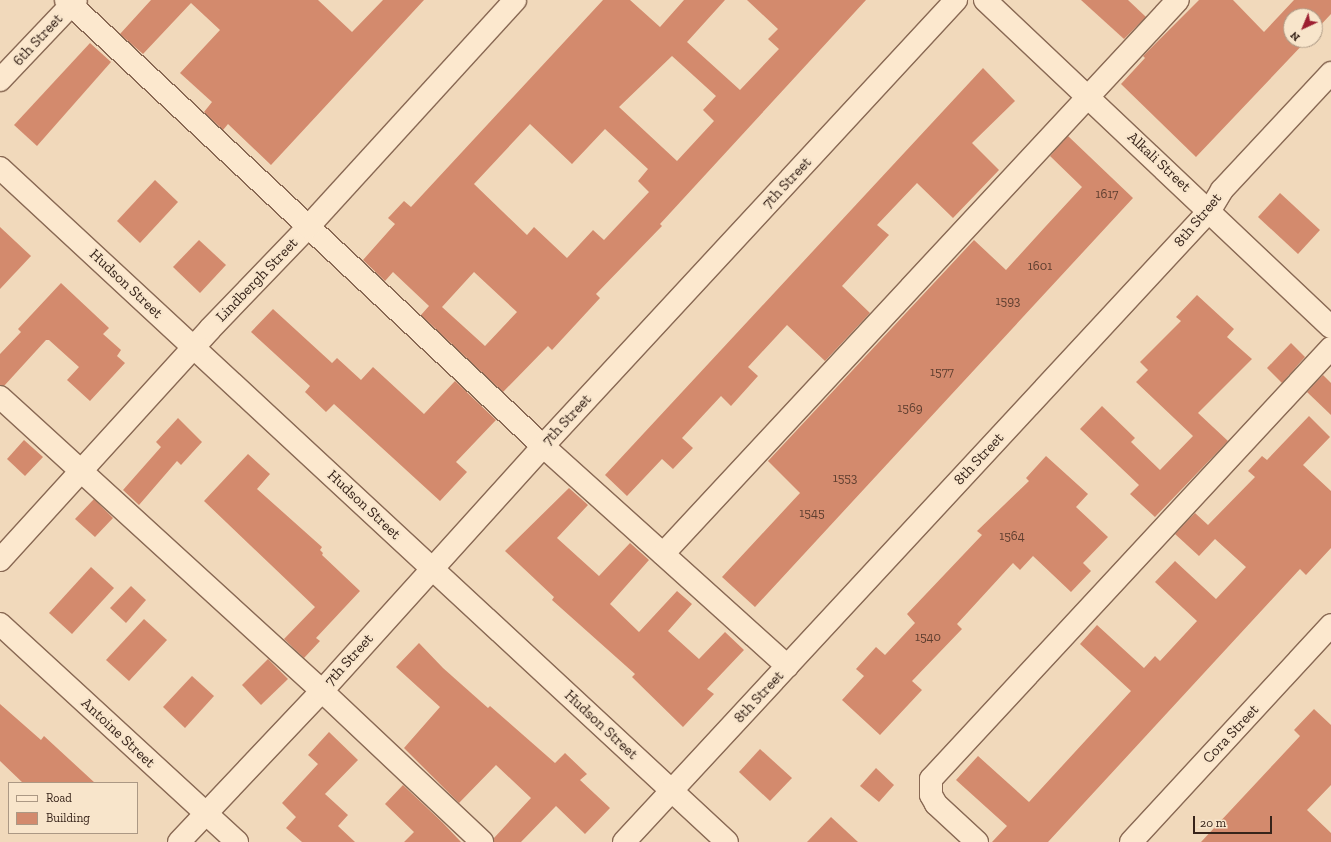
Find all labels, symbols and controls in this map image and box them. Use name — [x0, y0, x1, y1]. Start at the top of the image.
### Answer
north arrow — [1283, 8, 1323, 48]
street label: 6th Street — [9, 10, 67, 70]
text: N — [1287, 29, 1303, 44]
street label: Alkali Street — [1124, 128, 1194, 196]
street label: 7th Street — [759, 153, 815, 213]
house number: 1617 — [1096, 186, 1118, 202]
street label: 8th Street — [1170, 189, 1226, 251]
street label: Lindbergh Street — [212, 234, 302, 326]
street label: Hudson Street — [86, 246, 166, 322]
house number: 1601 — [1028, 258, 1052, 274]
house number: 1593 — [996, 293, 1020, 309]
house number: 1577 — [930, 364, 954, 380]
street label: 7th Street — [539, 390, 595, 450]
house number: 1569 — [897, 400, 923, 416]
street label: 8th Street — [950, 429, 1008, 489]
street label: Hudson Street — [324, 467, 404, 543]
house number: 1553 — [833, 470, 857, 486]
house number: 1545 — [799, 505, 825, 521]
house number: 1564 — [999, 528, 1025, 544]
house number: 1540 — [915, 629, 941, 645]
street label: 7th Street — [321, 630, 377, 690]
street label: 8th Street — [730, 667, 788, 727]
street label: Hudson Street — [561, 687, 641, 763]
street label: Antoine Street — [77, 694, 159, 772]
street label: Cora Street — [1199, 701, 1263, 767]
legend — [8, 782, 138, 834]
text: Road — [46, 791, 72, 805]
scale bar — [1195, 808, 1274, 834]
text: Building — [46, 811, 90, 825]
text: 20 m — [1200, 816, 1226, 830]

